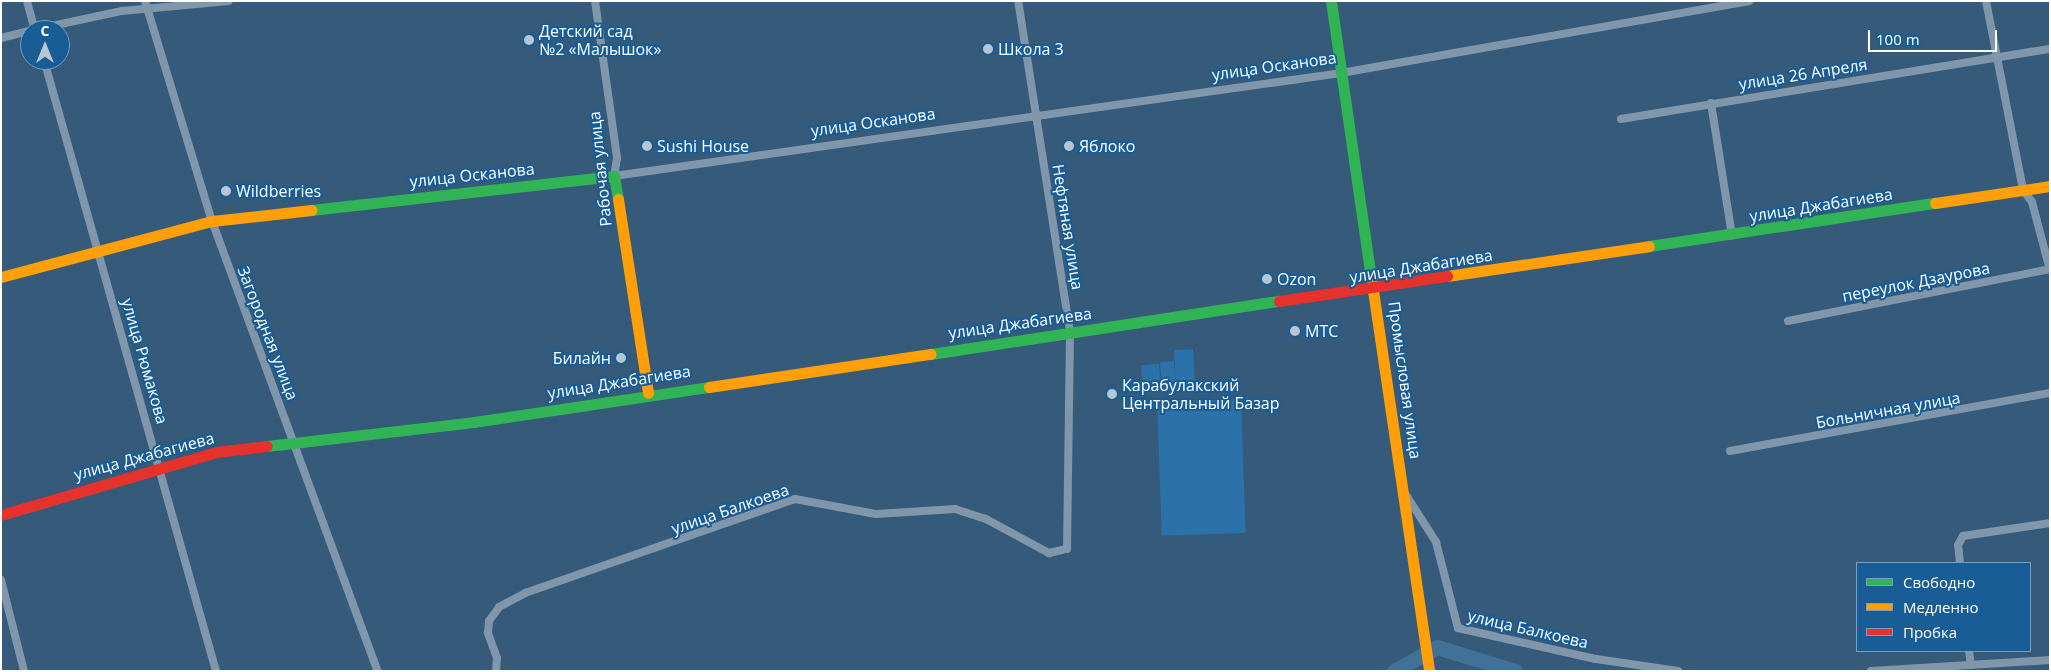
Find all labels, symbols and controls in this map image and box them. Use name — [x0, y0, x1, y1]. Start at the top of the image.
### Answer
north arrow — [20, 20, 70, 70]
scale bar — [1871, 20, 2000, 52]
text: С — [41, 21, 49, 40]
place label: Детский сад №2 «Малышок» — [539, 21, 661, 59]
text: 100 m — [1876, 29, 1920, 49]
marker: Детский сад №2 «Малышок» — [523, 34, 535, 46]
place label: Школа 3 — [998, 39, 1064, 59]
marker: Школа 3 — [982, 43, 994, 55]
street label: улица Осканова — [1211, 48, 1337, 84]
street label: улица 26 Апреля — [1737, 54, 1869, 94]
street label: улица Осканова — [810, 104, 936, 140]
street label: Рабочая улица — [584, 111, 616, 227]
place label: Sushi House — [657, 136, 749, 156]
place label: Яблоко — [1079, 136, 1135, 156]
marker: Sushi House — [641, 140, 653, 152]
marker: Яблоко — [1063, 140, 1075, 152]
street label: улица Осканова — [409, 159, 535, 191]
street label: Нефтяная улица — [1049, 163, 1087, 291]
place label: Wildberries — [236, 181, 321, 201]
street label: улица Джабагиева — [1748, 184, 1894, 226]
marker: Wildberries — [220, 185, 232, 197]
street label: улица Джабагиева — [1348, 245, 1494, 287]
street label: переулок Дзаурова — [1841, 258, 1991, 306]
street label: Загородная улица — [234, 263, 302, 403]
place label: Ozon — [1277, 269, 1316, 289]
marker: Ozon — [1261, 273, 1273, 285]
street label: улица Рюмакова — [118, 296, 172, 426]
street label: Промысловая улица — [1384, 300, 1426, 460]
street label: улица Джабагиева — [947, 303, 1093, 343]
place label: МТС — [1305, 321, 1338, 341]
marker: МТС — [1289, 325, 1301, 337]
place label: Билайн — [553, 348, 611, 368]
marker: Билайн — [615, 352, 627, 364]
street label: улица Джабагиева — [546, 361, 692, 403]
place label: Карабулакский Центральный Базар — [1122, 375, 1280, 413]
marker: Карабулакский Центральный Базар — [1106, 388, 1118, 400]
street label: Больничная улица — [1814, 388, 1962, 432]
street label: улица Джабагиева — [72, 428, 216, 484]
street label: улица Балкоева — [669, 480, 791, 538]
legend — [1856, 562, 2031, 652]
text: Свободно — [1903, 572, 1975, 592]
text: Медленно — [1903, 597, 1979, 617]
street label: улица Балкоева — [1466, 606, 1590, 652]
text: Пробка — [1903, 622, 1957, 642]

